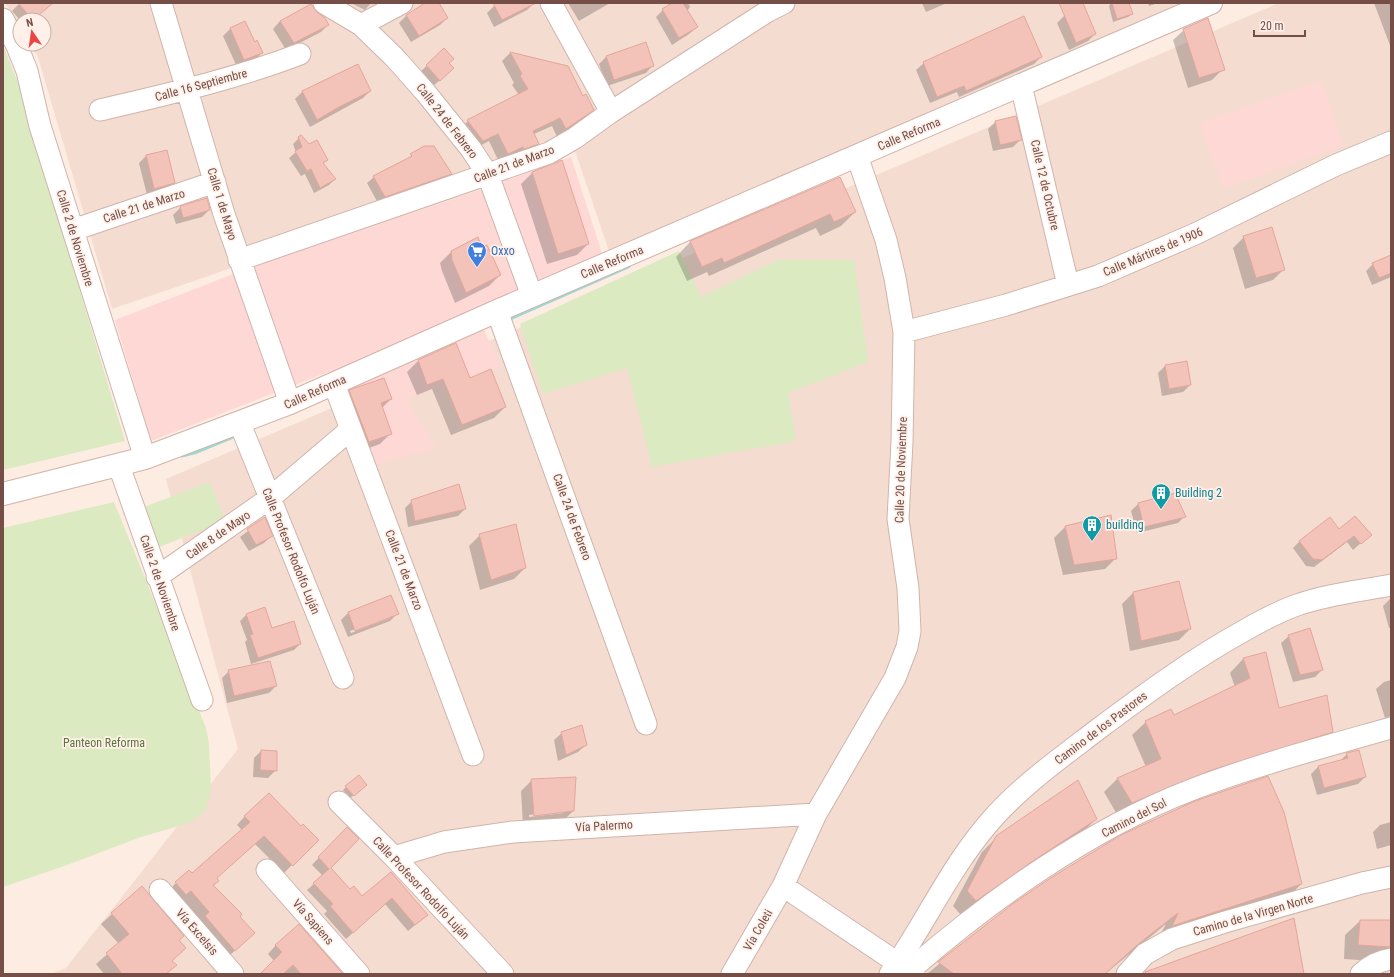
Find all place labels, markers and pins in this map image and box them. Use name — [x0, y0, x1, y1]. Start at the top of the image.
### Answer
supermarket icon: Oxxo — [466, 240, 488, 268]
place label: Oxxo — [491, 244, 515, 258]
building icon: Building 2 — [1150, 482, 1172, 510]
place label: Building 2 — [1175, 486, 1222, 500]
building icon: building — [1081, 514, 1103, 542]
place label: building — [1106, 518, 1144, 532]

